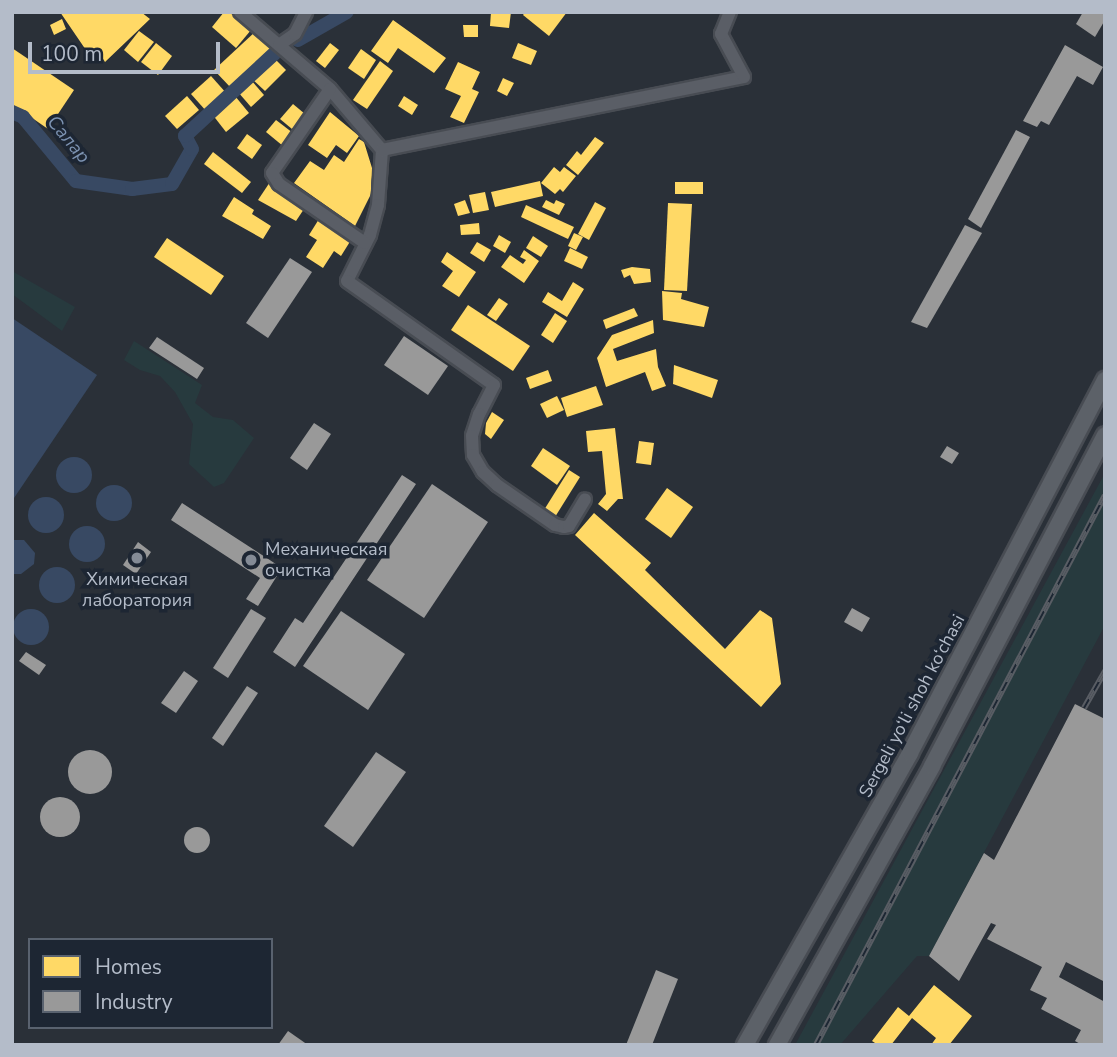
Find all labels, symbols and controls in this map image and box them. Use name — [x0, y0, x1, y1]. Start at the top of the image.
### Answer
scale bar — [32, 28, 224, 72]
text: 100 m — [41, 40, 102, 68]
water label: Салар — [42, 112, 94, 168]
place label: Механическая очистка — [265, 539, 387, 582]
marker: Химическая лаборатория — [129, 550, 145, 566]
marker: Механическая очистка — [243, 552, 259, 568]
place label: Химическая лаборатория — [82, 569, 192, 612]
street label: Sergeli yo‘li shoh ko‘chasi — [855, 611, 969, 801]
legend — [28, 938, 273, 1029]
text: Homes — [95, 953, 162, 981]
text: Industry — [95, 988, 173, 1016]

